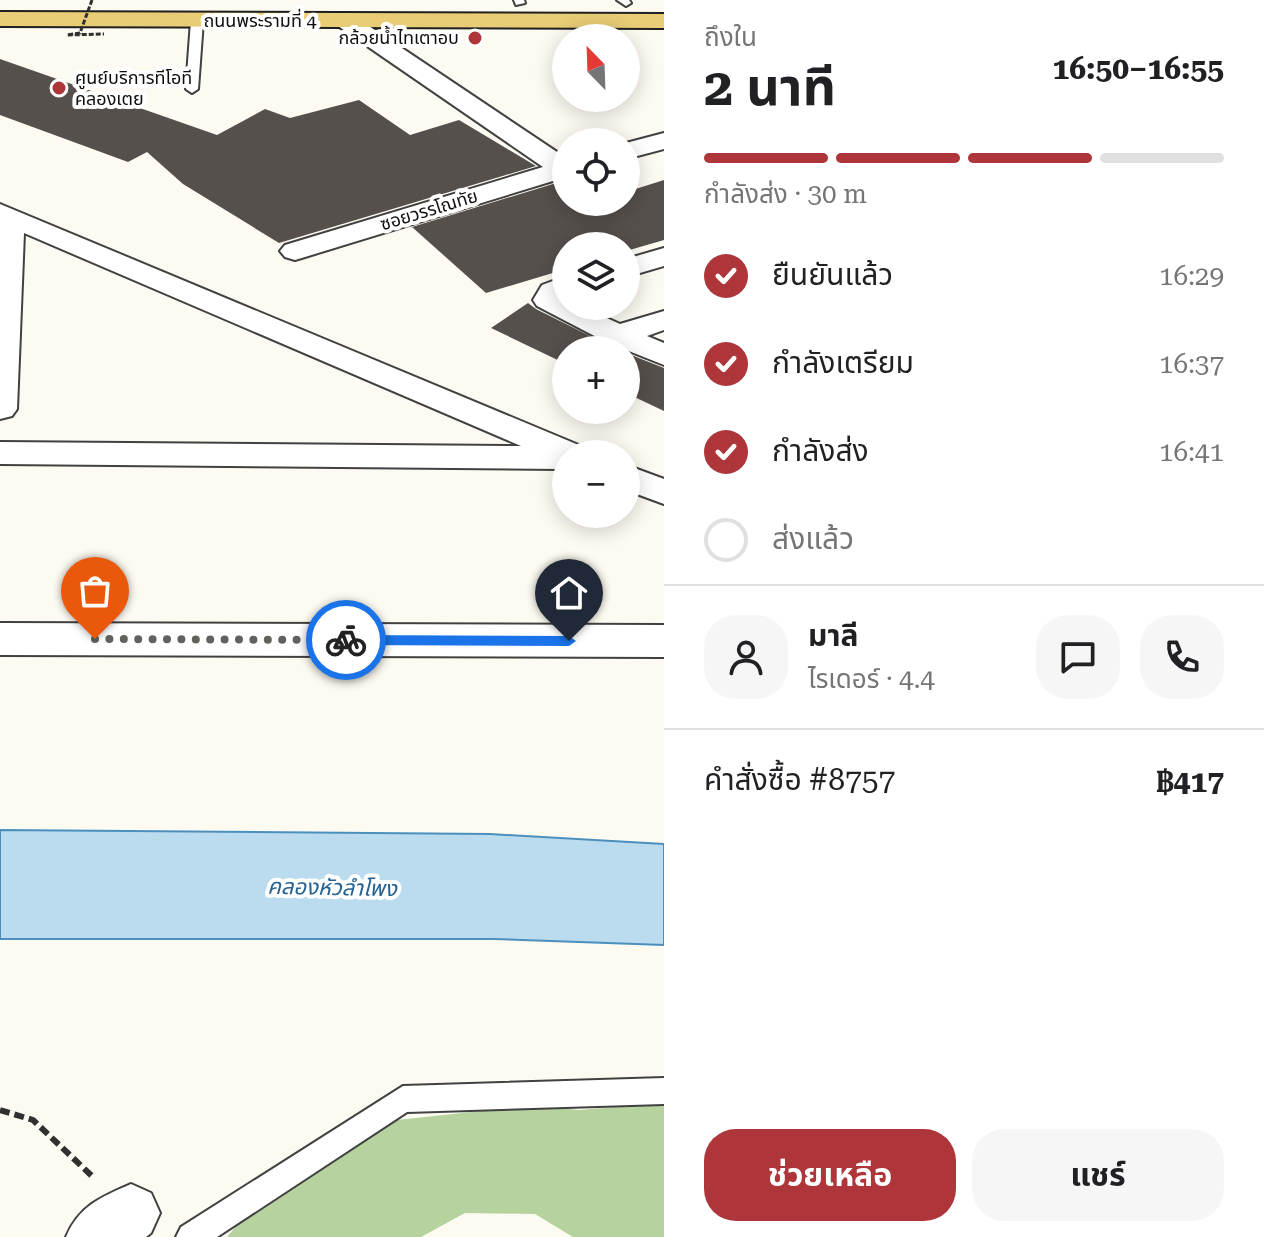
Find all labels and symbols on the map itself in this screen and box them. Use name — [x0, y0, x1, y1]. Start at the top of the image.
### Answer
street label: ถนนพระรามที่ 4 — [203, 8, 317, 31]
north arrow — [552, 24, 640, 112]
place label: กล้วยน้ำไทเตาอบ — [339, 25, 459, 48]
marker: กล้วยน้ำไทเตาอบ — [466, 29, 484, 47]
place label: ศูนย์บริการทีโอที คลองเตย — [75, 67, 192, 109]
marker: ศูนย์บริการทีโอที คลองเตย — [50, 79, 68, 97]
street label: ซอยวรรโณทัย — [378, 185, 480, 234]
pin — [61, 557, 129, 639]
pin — [535, 559, 603, 641]
courier — [306, 600, 386, 680]
water label: คลองหัวลำโพง — [267, 874, 398, 901]

